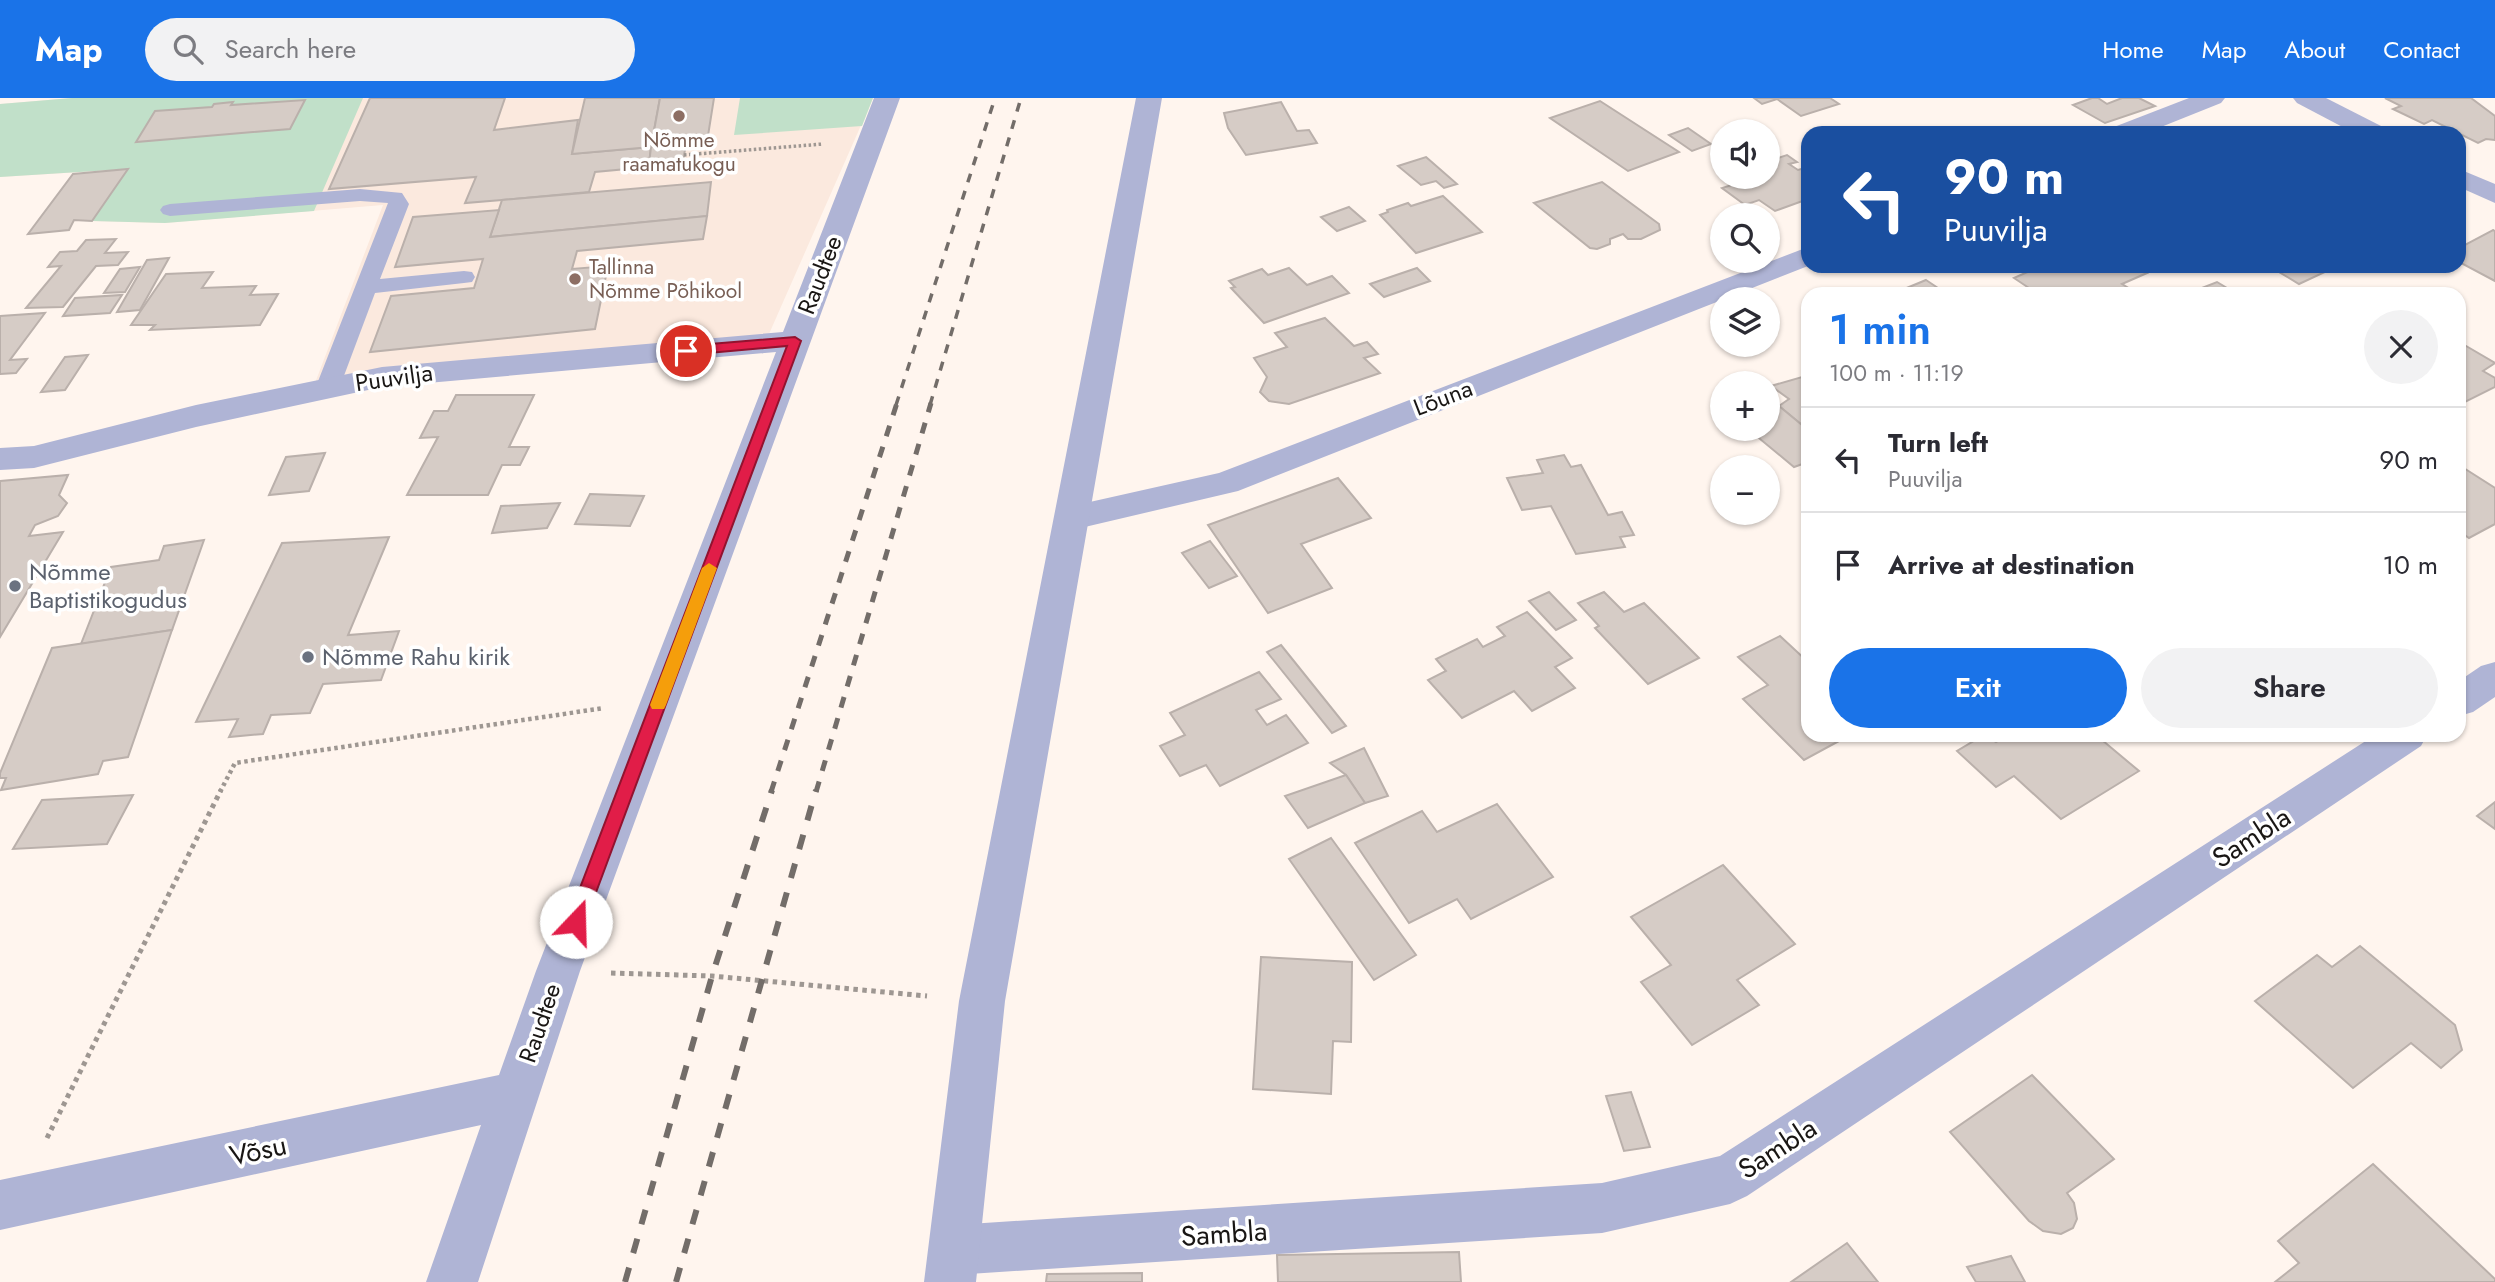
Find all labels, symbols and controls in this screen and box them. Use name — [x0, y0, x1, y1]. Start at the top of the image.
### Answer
search box — [145, 18, 635, 81]
text: Map — [35, 26, 103, 73]
icon: search — [169, 30, 207, 68]
text: Search here — [225, 30, 356, 68]
text: Home — [2102, 32, 2164, 67]
text: Map — [2202, 32, 2246, 67]
text: About — [2284, 32, 2345, 67]
text: Contact — [2383, 32, 2460, 67]
marker: Nõmme raamatukogu — [671, 108, 687, 124]
map controls — [1710, 119, 1780, 525]
button: sound — [1710, 119, 1780, 189]
place label: Nõmme raamatukogu — [622, 125, 736, 179]
text: 90 m — [1944, 142, 2064, 212]
icon: left — [1829, 154, 1920, 245]
button: search — [1710, 203, 1780, 273]
text: Puuvilja — [1944, 207, 2048, 253]
street label: Raudtee — [789, 230, 851, 319]
place label: Tallinna Nõmme Põhikool — [589, 252, 742, 306]
marker: Tallinna Nõmme Põhikool — [567, 271, 583, 287]
button: layers — [1710, 287, 1780, 357]
text: 1 min — [1829, 299, 1931, 360]
button: close — [2364, 310, 2438, 384]
pin — [656, 321, 716, 381]
icon: arrive — [667, 332, 705, 370]
street label: Puuvilja — [353, 355, 435, 400]
text: 100 m · 11:19 — [1829, 356, 1964, 390]
street label: Lõuna — [1408, 370, 1477, 425]
button: + — [1710, 371, 1780, 441]
text: Turn left — [1888, 424, 1988, 462]
icon: left — [1829, 441, 1867, 479]
text: 90 m — [2379, 441, 2438, 479]
button: − — [1710, 455, 1780, 525]
text: Puuvilja — [1888, 462, 1963, 496]
icon: arrive — [1829, 546, 1867, 584]
text: Arrive at destination — [1888, 546, 2135, 584]
text: 10 m — [2383, 546, 2438, 584]
place label: Nõmme Baptistikogudus — [29, 554, 187, 617]
marker: Nõmme Baptistikogudus — [7, 578, 23, 594]
place label: Nõmme Rahu kirik — [322, 639, 510, 674]
button: Exit — [1829, 648, 2127, 728]
button: Share — [2141, 648, 2438, 728]
marker: Nõmme Rahu kirik — [300, 649, 316, 665]
street label: Sambla — [2204, 797, 2299, 878]
position arrow — [539, 885, 613, 959]
street label: Raudtee — [510, 978, 569, 1067]
street label: Sambla — [1730, 1108, 1825, 1189]
street label: Võsu — [226, 1124, 290, 1177]
street label: Sambla — [1179, 1210, 1269, 1257]

